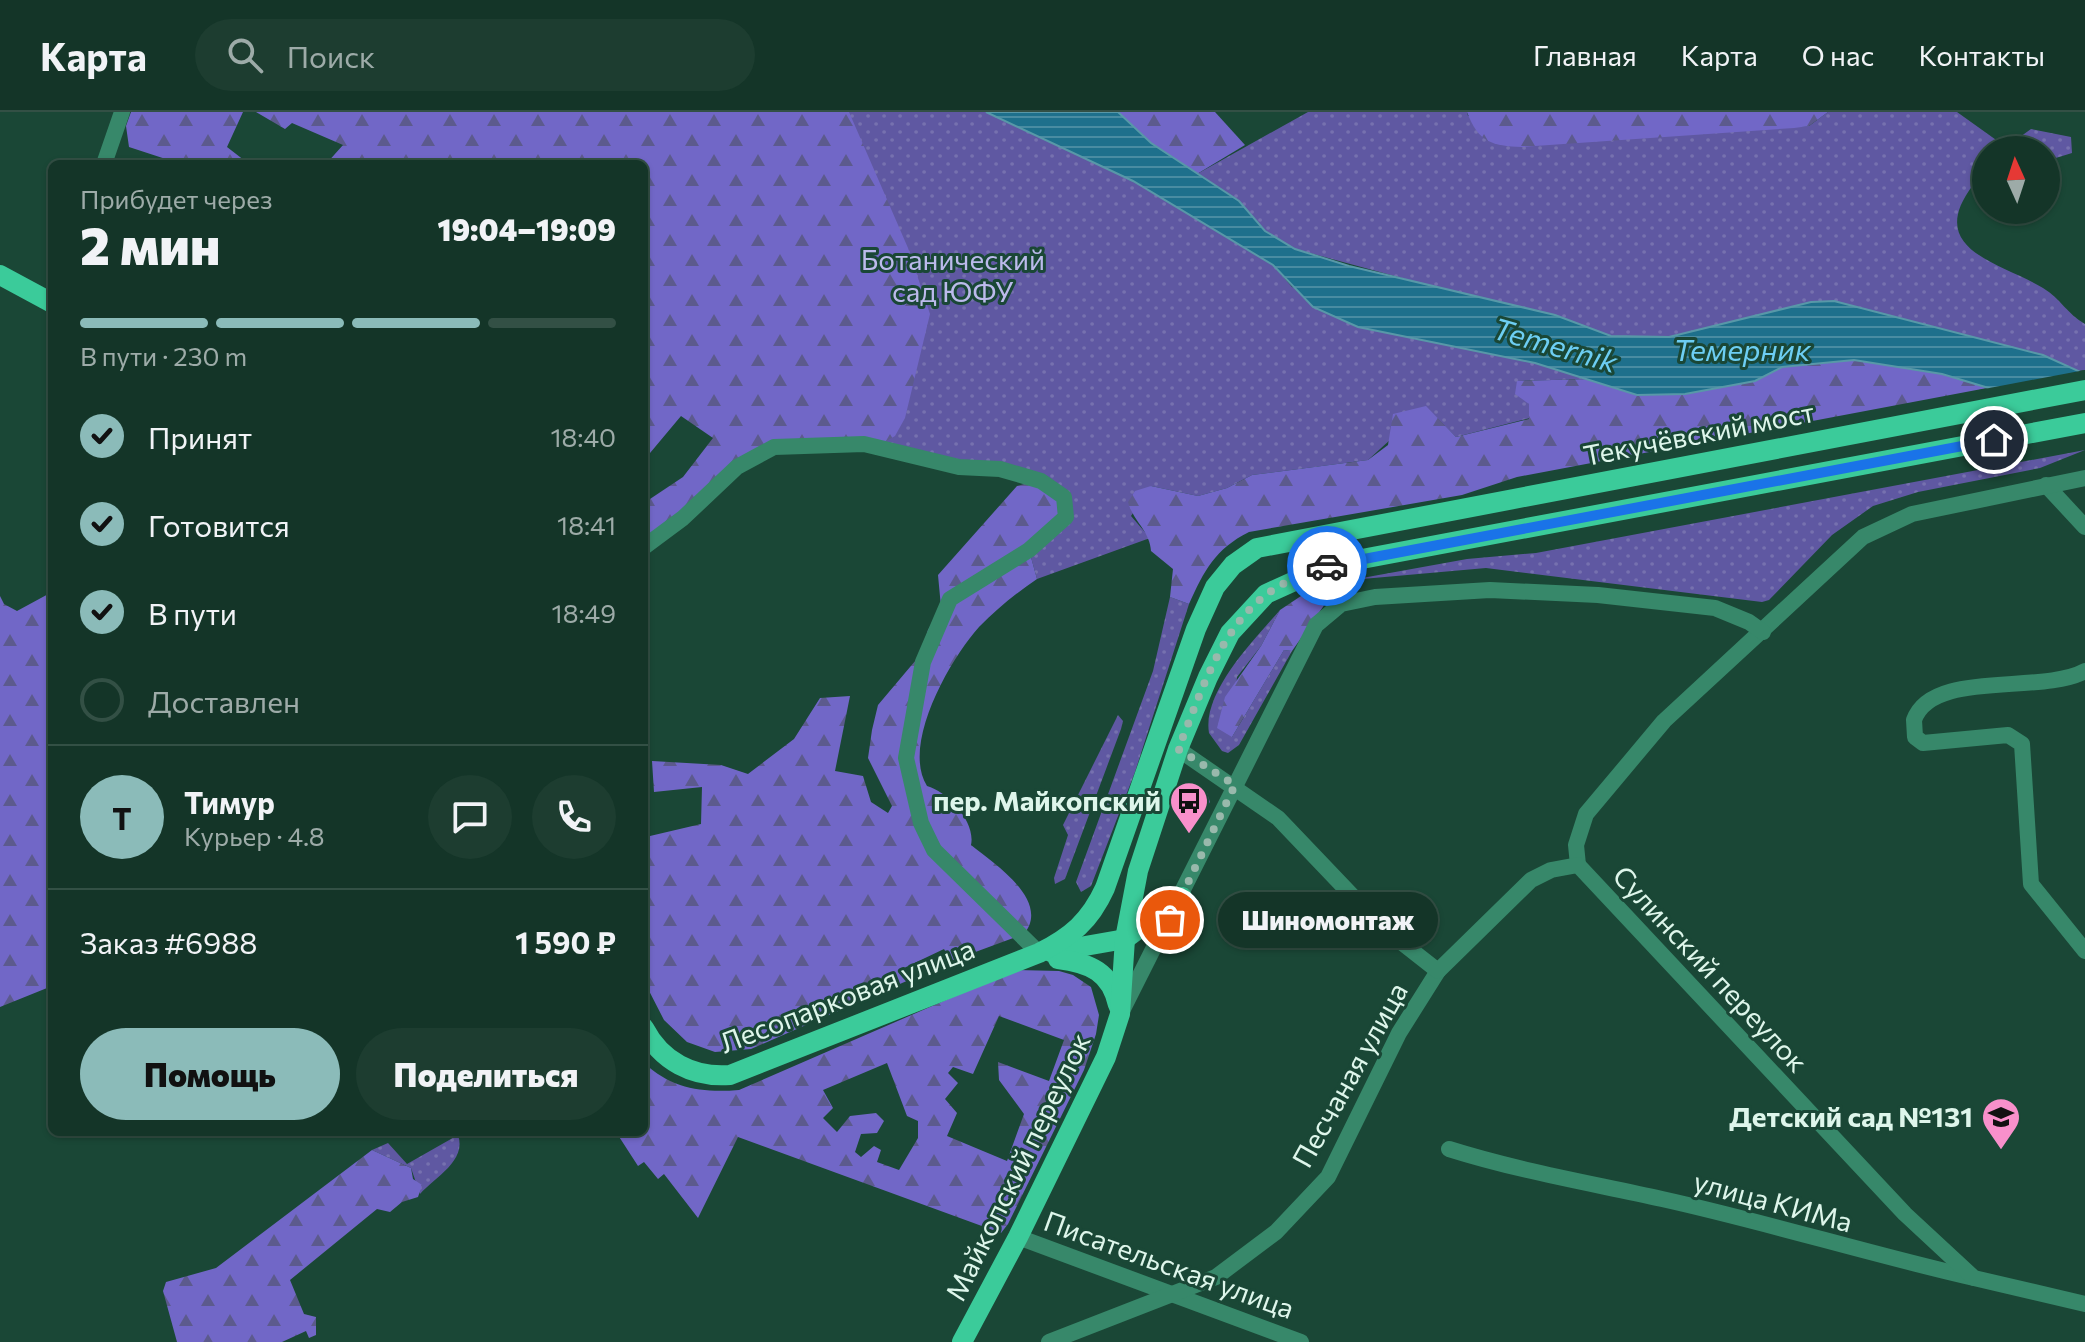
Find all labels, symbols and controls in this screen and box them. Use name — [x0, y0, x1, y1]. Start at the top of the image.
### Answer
search box — [195, 19, 755, 91]
text: Карта — [40, 32, 147, 79]
icon: search — [223, 33, 267, 77]
text: Поиск — [287, 37, 375, 74]
text: Главная — [1533, 38, 1637, 72]
text: Карта — [1681, 38, 1758, 72]
text: О нас — [1802, 38, 1874, 72]
text: Контакты — [1918, 38, 2045, 72]
north arrow — [1972, 136, 2060, 224]
map controls — [1972, 136, 2060, 224]
text: Прибудет через — [80, 183, 273, 214]
text: 19:04–19:09 — [437, 210, 616, 247]
text: 2 мин — [80, 212, 220, 276]
park label: Ботанический сад ЮФУ — [861, 242, 1045, 308]
water label: Temernik — [1489, 308, 1623, 379]
water label: Темерник — [1673, 330, 1812, 367]
text: В пути · 230 m — [80, 340, 247, 371]
street label: Текучёвский мост — [1580, 394, 1817, 472]
pin — [1960, 406, 2028, 474]
icon: check — [80, 414, 124, 458]
text: Принят — [148, 418, 252, 455]
icon: home — [1972, 418, 2016, 462]
text: 18:40 — [550, 421, 616, 452]
icon: check — [80, 502, 124, 546]
text: Готовится — [148, 506, 290, 543]
text: 18:41 — [557, 509, 616, 540]
courier — [1287, 526, 1367, 606]
icon: car — [1305, 544, 1349, 588]
icon: check — [80, 590, 124, 634]
text: В пути — [148, 594, 237, 631]
text: 18:49 — [552, 597, 616, 628]
text: Доставлен — [148, 682, 300, 719]
button: chat — [428, 775, 512, 859]
button: phone — [532, 775, 616, 859]
bus stop icon: пер. Майкопский — [1168, 780, 1210, 835]
text: Тимур — [184, 783, 275, 820]
place label: пер. Майкопский — [933, 783, 1161, 817]
text: Т — [112, 799, 132, 836]
text: Курьер · 4.8 — [184, 820, 324, 851]
street label: Сулинский переулок — [1606, 858, 1815, 1079]
pin — [1136, 886, 1204, 954]
callout: Шиномонтаж — [1218, 892, 1438, 948]
icon: bag — [1148, 898, 1192, 942]
text: Шиномонтаж — [1242, 904, 1414, 935]
text: Заказ #6988 — [80, 923, 258, 960]
text: 1 590 ₽ — [515, 923, 616, 960]
street label: Лесопарковая улица — [714, 931, 979, 1059]
street label: Песчаная улица — [1284, 976, 1414, 1173]
street label: Майкопский переулок — [938, 1027, 1097, 1306]
button: Помощь — [80, 1028, 340, 1120]
button: Поделиться — [356, 1028, 616, 1120]
school or university icon: Детский сад №131 — [1980, 1096, 2022, 1151]
place label: Детский сад №131 — [1729, 1099, 1973, 1133]
street label: улица КИМа — [1690, 1164, 1856, 1239]
street label: Писательская улица — [1040, 1203, 1299, 1325]

